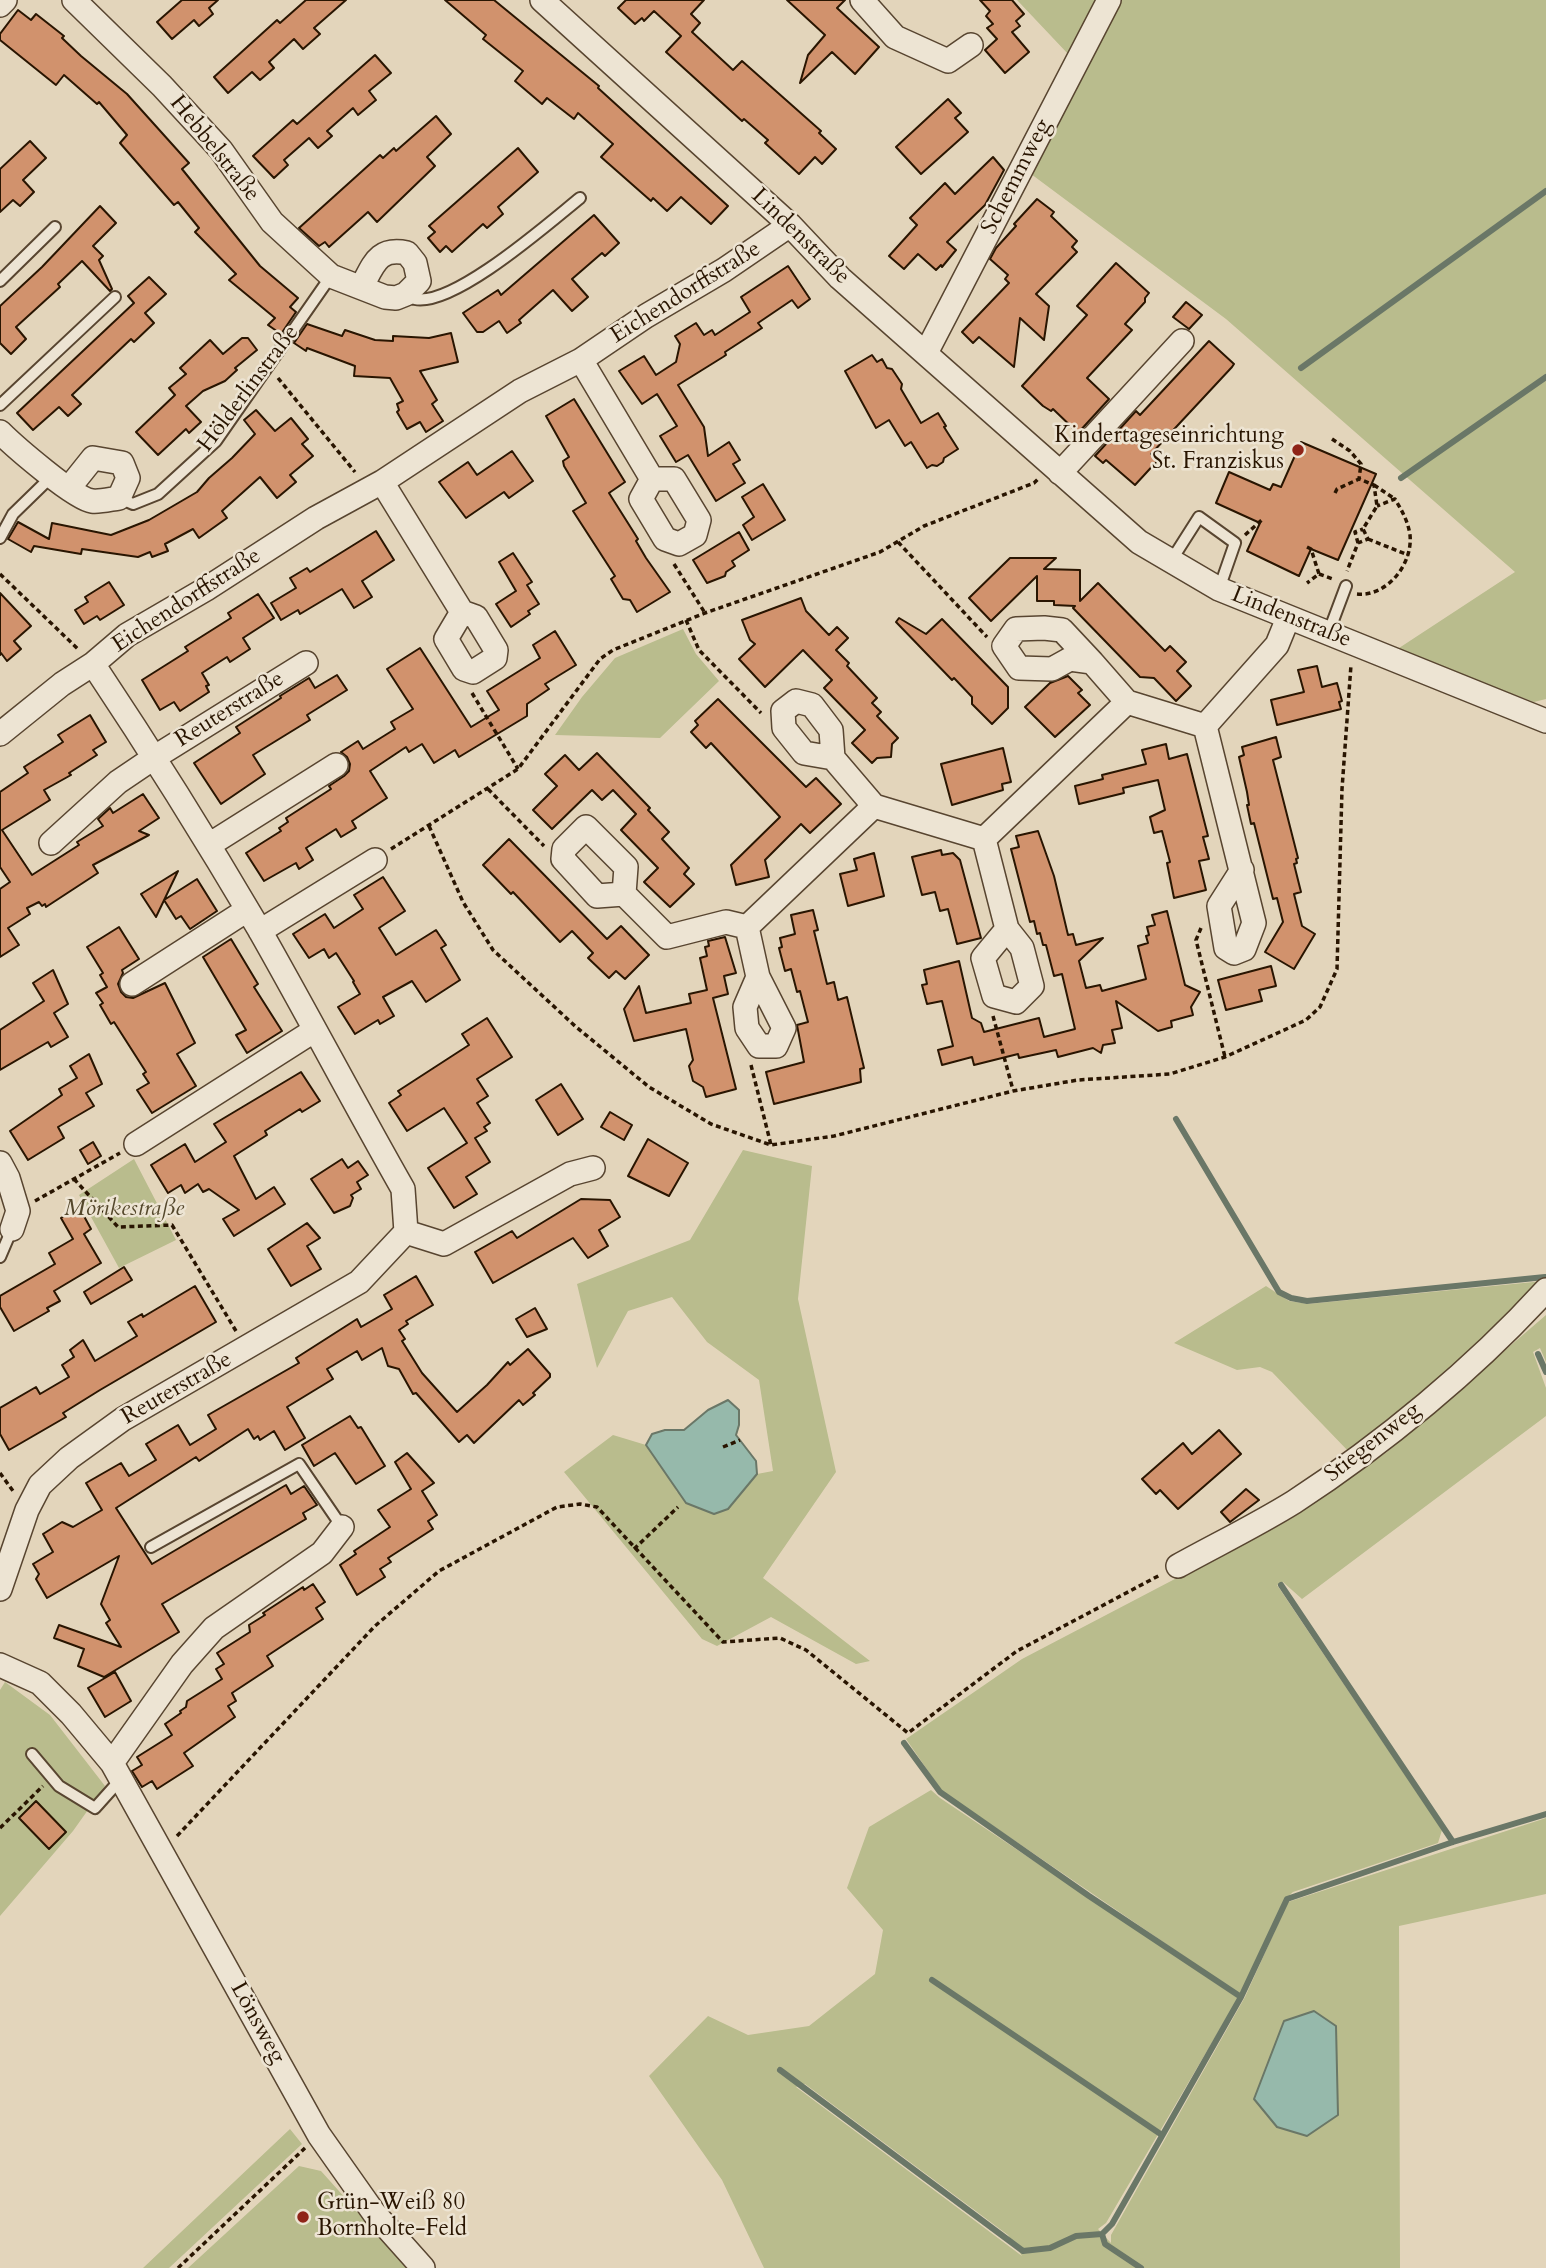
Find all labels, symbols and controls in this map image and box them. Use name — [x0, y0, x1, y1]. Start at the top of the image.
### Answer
street label: Hebbelstraße — [163, 91, 265, 207]
street label: Schemmweg — [976, 115, 1058, 239]
street label: Lindenstraße — [745, 183, 855, 291]
street label: Eichendorffstraße — [606, 236, 766, 350]
street label: Hölderlinstraße — [192, 320, 306, 458]
place label: Kindertageseinrichtung St. Franziskus — [1054, 423, 1284, 477]
marker: Kindertageseinrichtung St. Franziskus — [1290, 442, 1306, 458]
street label: Eichendorffstraße — [108, 543, 266, 659]
street label: Lindenstraße — [1227, 581, 1355, 655]
street label: Reuterstraße — [171, 666, 289, 754]
park label: Mörikestraße — [64, 1196, 184, 1224]
street label: Reuterstraße — [117, 1346, 237, 1432]
street label: Stiegenweg — [1320, 1397, 1426, 1489]
street label: Lönsweg — [223, 1977, 291, 2069]
place label: Grün-Weiß 80 Bornholte-Feld — [317, 2190, 467, 2244]
marker: Grün-Weiß 80 Bornholte-Feld — [295, 2209, 311, 2225]

